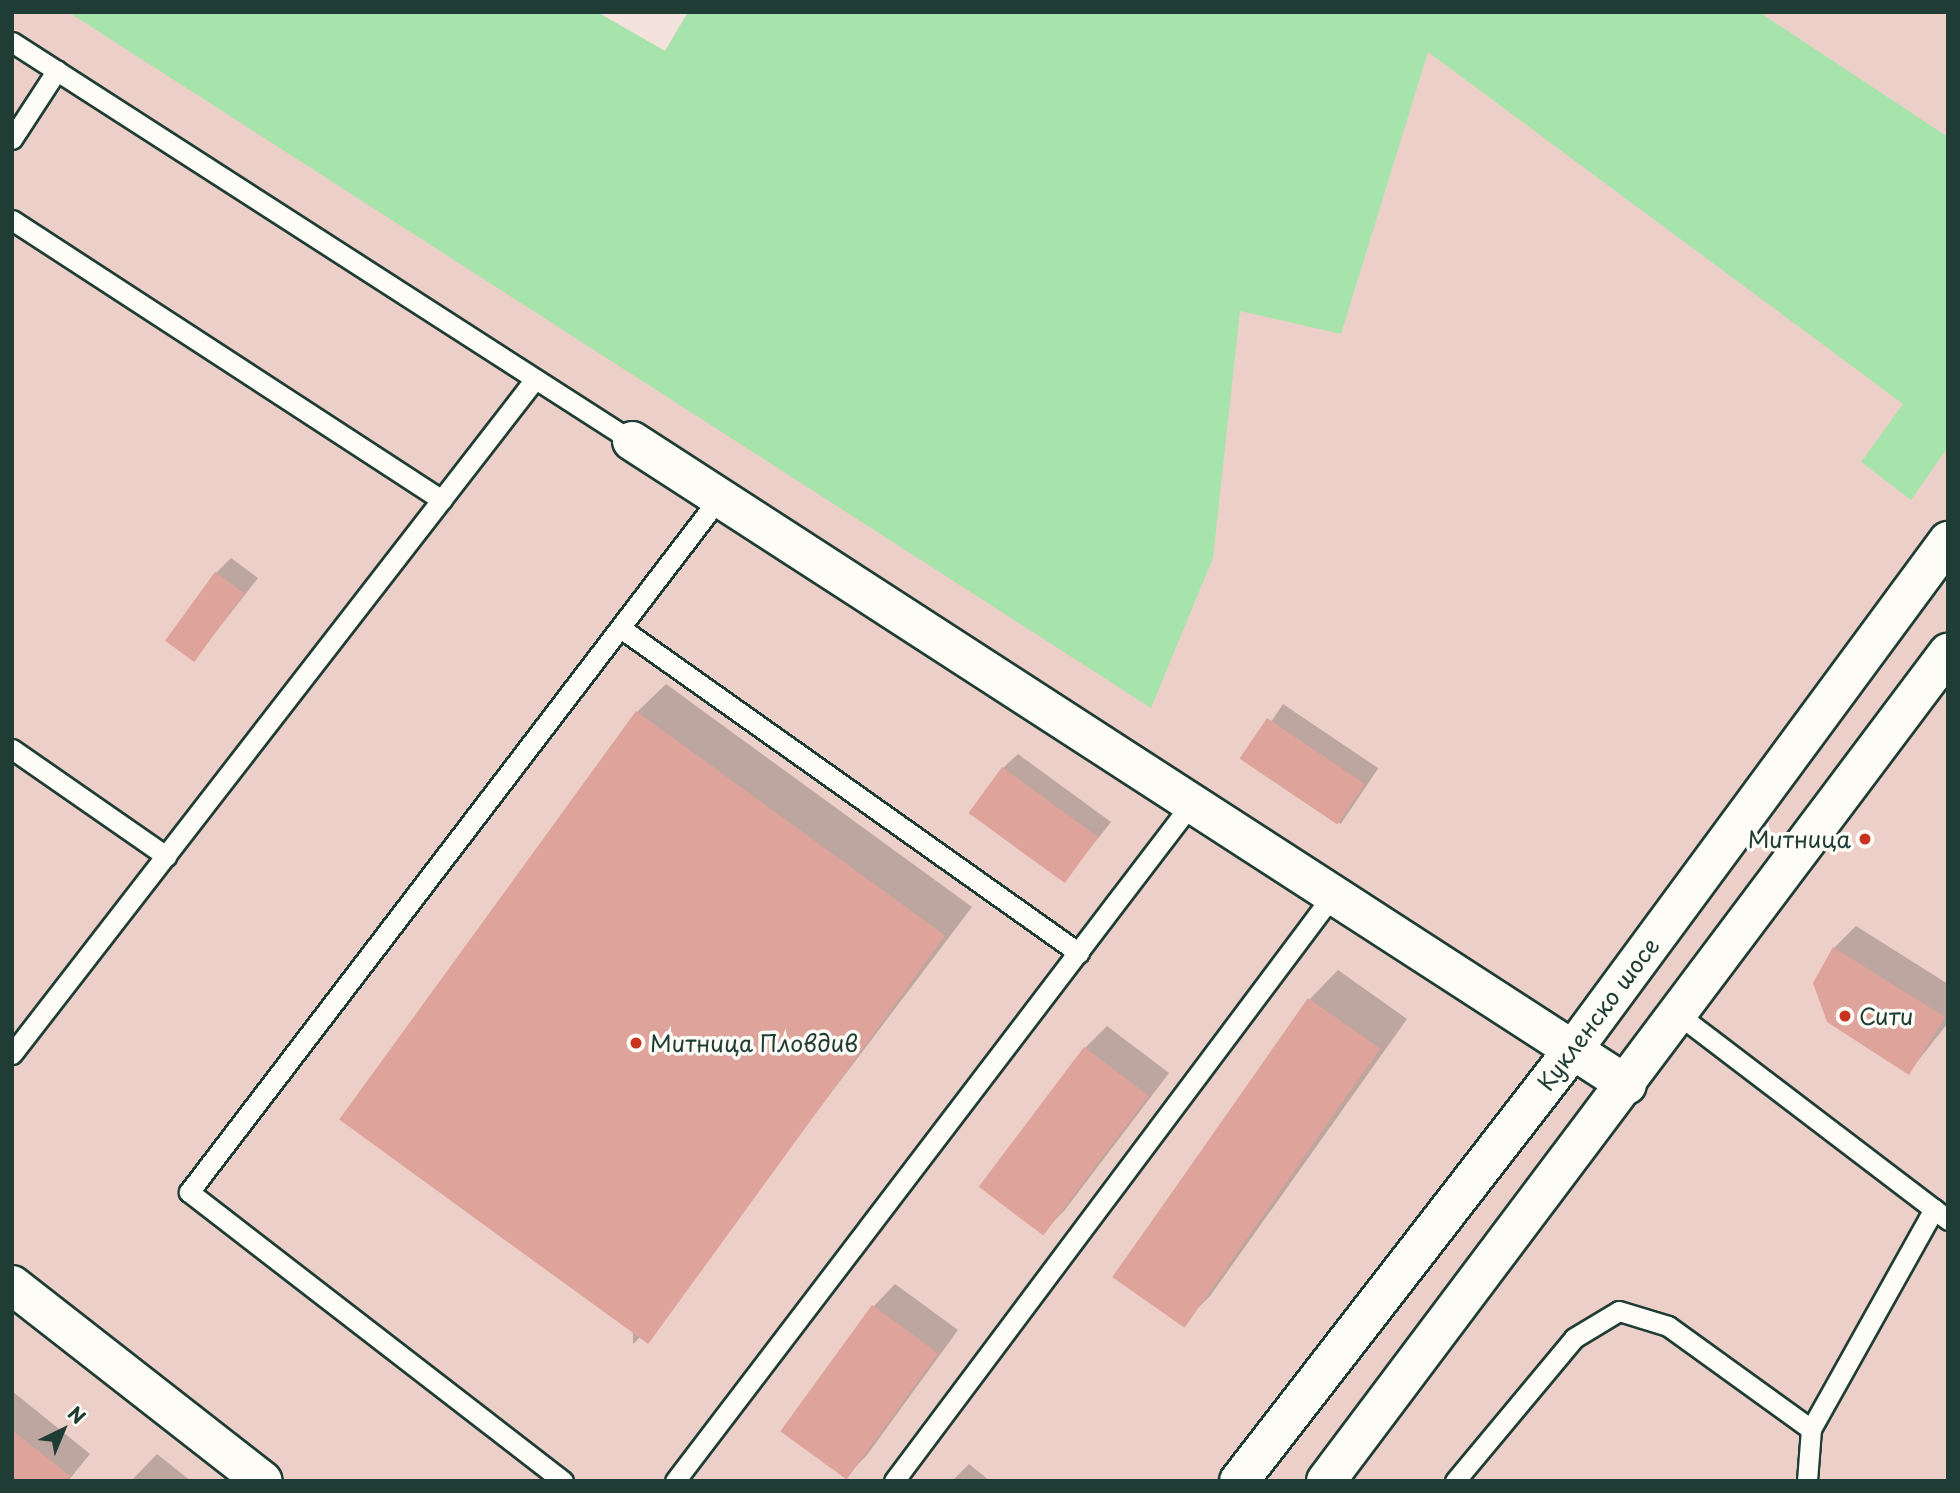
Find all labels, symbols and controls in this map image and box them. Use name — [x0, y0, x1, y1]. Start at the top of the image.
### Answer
place label: Митница — [1748, 825, 1851, 853]
marker: Митница — [1857, 831, 1873, 847]
street label: Кукленско шосе — [1532, 932, 1664, 1096]
place label: Сити — [1859, 1002, 1914, 1030]
marker: Сити — [1837, 1008, 1853, 1024]
place label: Митница Пловдив — [650, 1029, 859, 1057]
marker: Митница Пловдив — [628, 1035, 644, 1051]
north arrow — [28, 1395, 98, 1465]
text: N — [62, 1399, 92, 1430]

